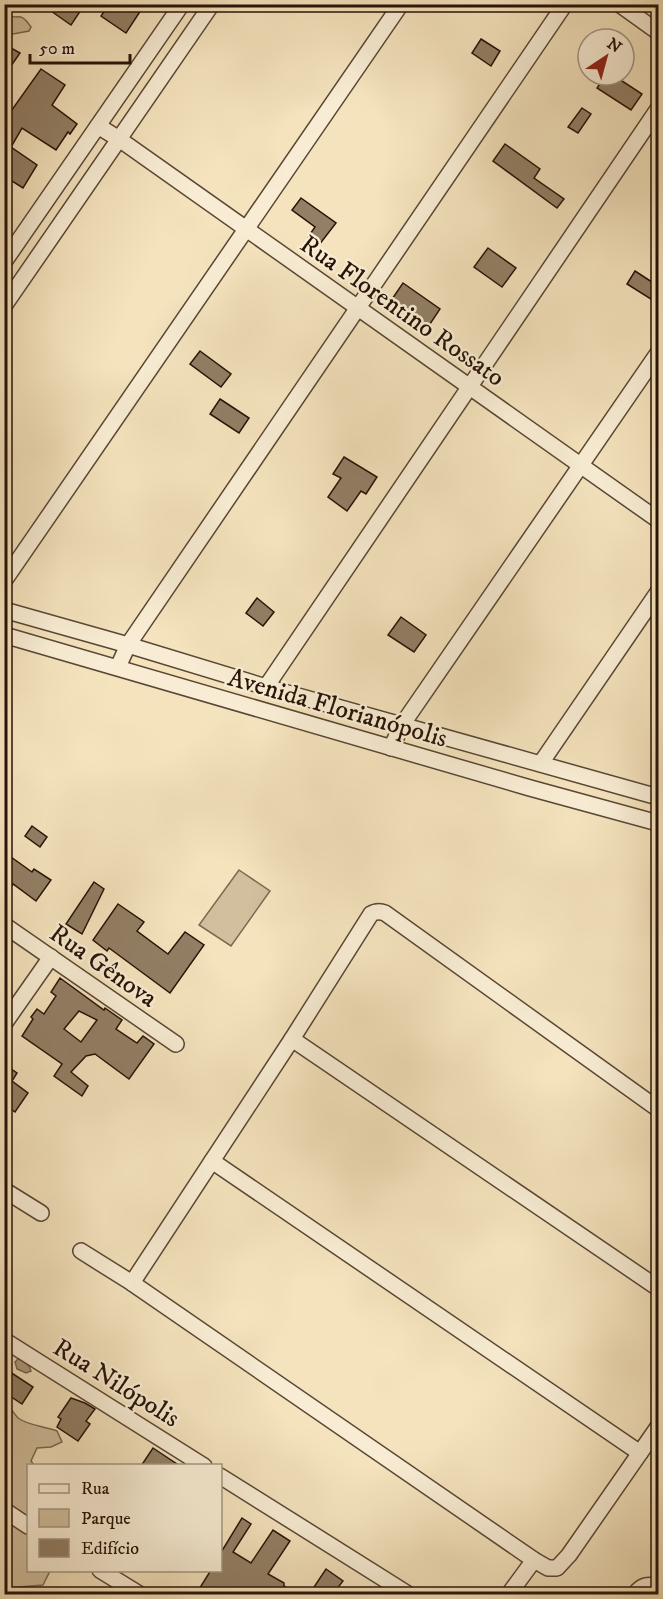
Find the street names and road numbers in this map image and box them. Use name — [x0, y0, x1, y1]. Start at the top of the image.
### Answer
street label: Rua Florentino Rossato — [293, 228, 511, 394]
street label: Avenida Florianópolis — [224, 661, 451, 756]
street label: Rua Gênova — [43, 917, 163, 1015]
street label: Rua Nilópolis — [47, 1331, 186, 1435]

